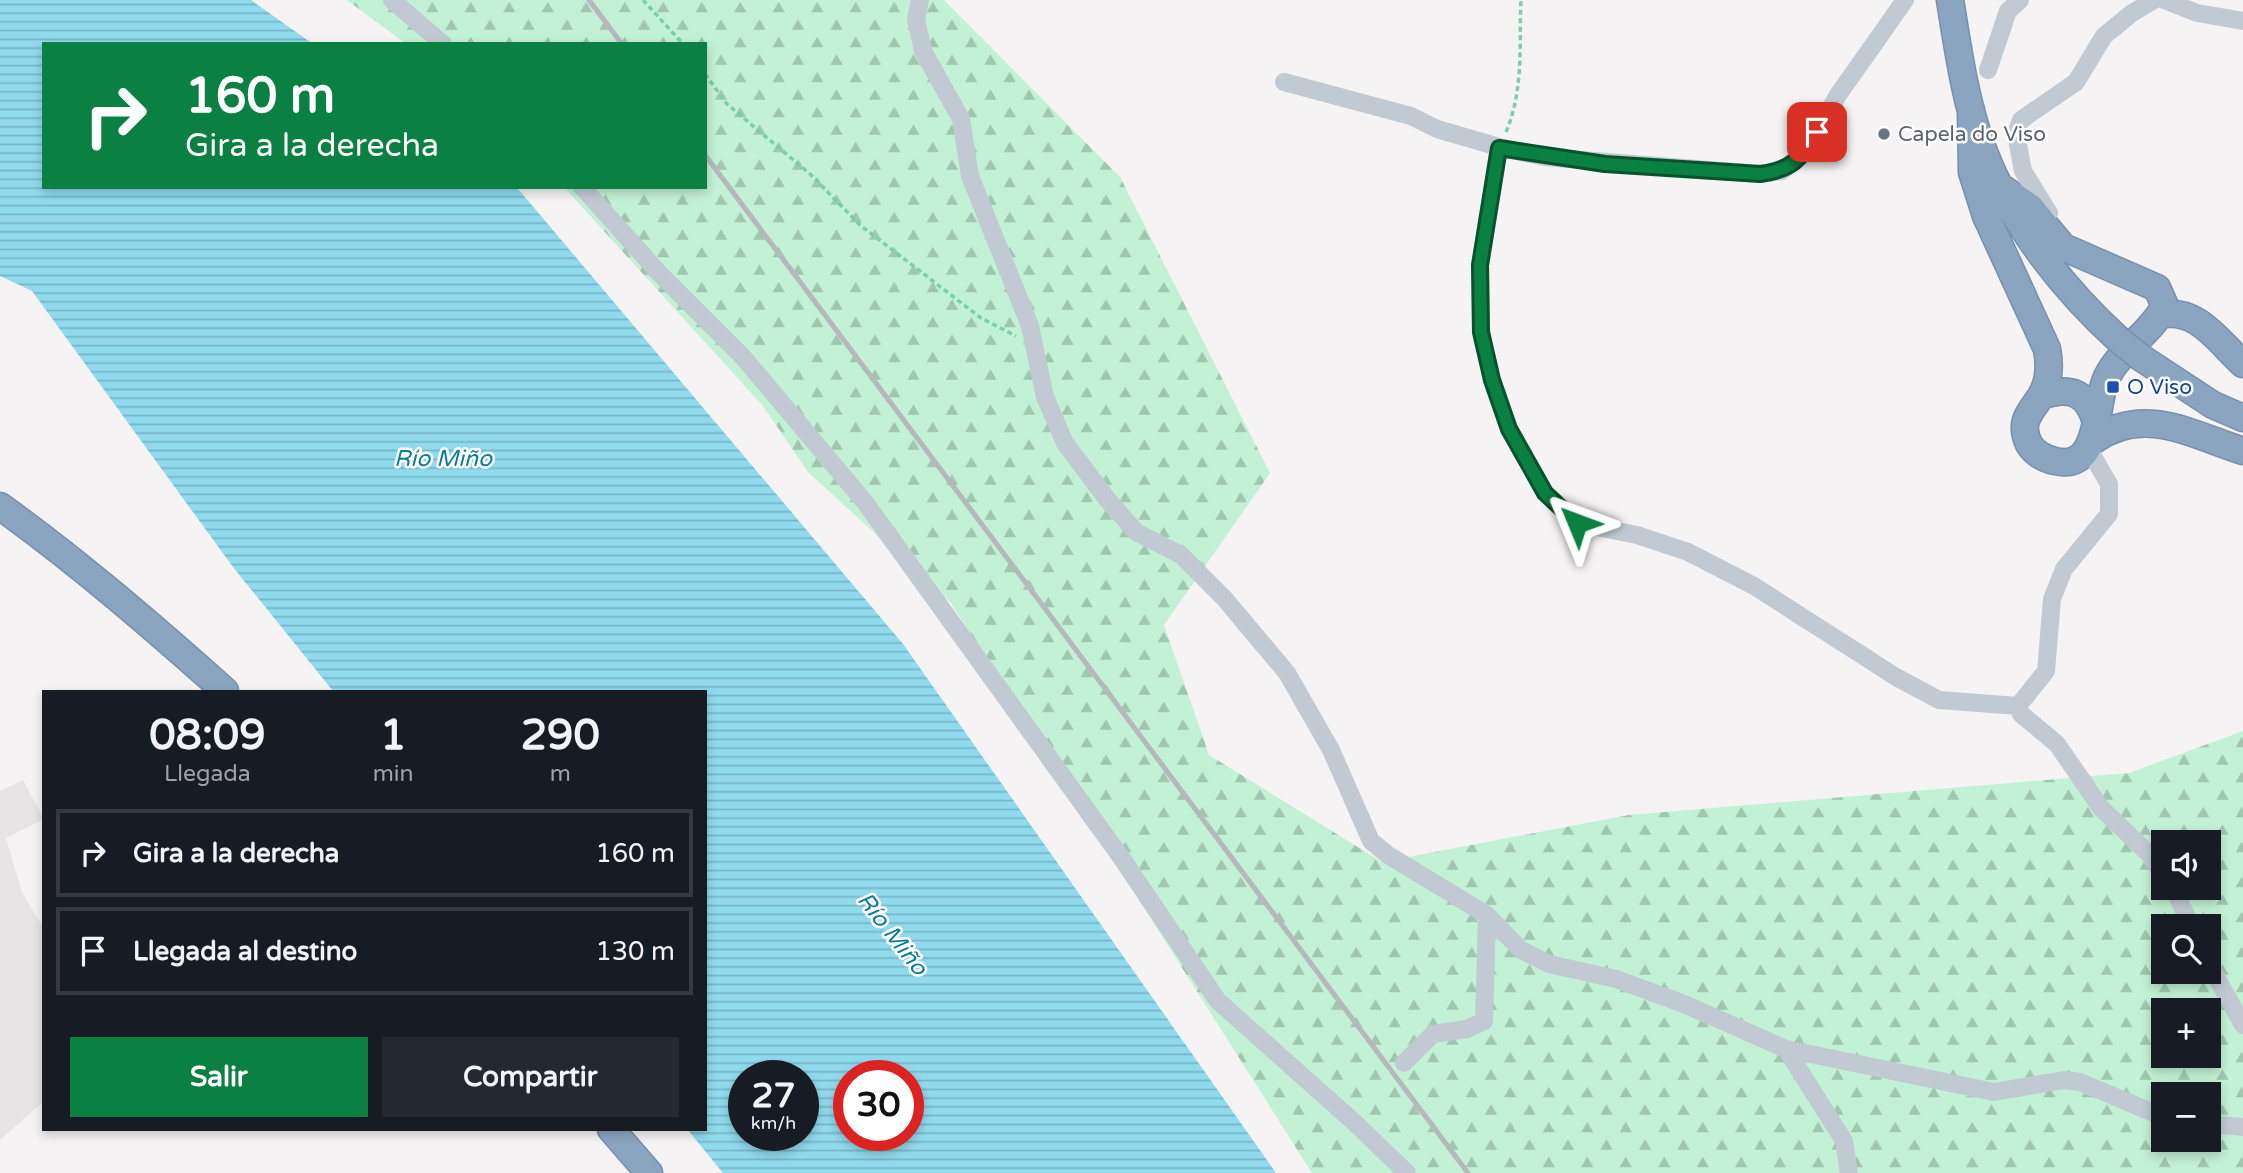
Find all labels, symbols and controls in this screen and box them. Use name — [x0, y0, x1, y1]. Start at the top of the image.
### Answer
text: 160 m — [185, 67, 335, 126]
icon: right — [70, 70, 161, 161]
pin — [1787, 102, 1847, 162]
icon: arrive — [1798, 113, 1836, 151]
place label: Capela do Viso — [1898, 122, 2046, 147]
marker: Capela do Viso — [1876, 126, 1892, 142]
text: Gira a la derecha — [185, 127, 439, 165]
place label: O Viso — [2127, 375, 2192, 400]
marker: O Viso — [2105, 379, 2121, 395]
water label: Río Miño — [394, 445, 493, 473]
position arrow — [1540, 486, 1614, 560]
text: 08:09 — [149, 710, 266, 761]
text: 1 — [380, 710, 406, 761]
text: 290 — [521, 710, 600, 761]
text: Llegada — [164, 760, 251, 788]
text: min — [373, 760, 414, 788]
text: m — [550, 760, 571, 788]
map controls — [2151, 830, 2221, 1152]
button: sound — [2151, 830, 2221, 900]
icon: right — [74, 834, 112, 872]
text: Gira a la derecha — [133, 838, 339, 869]
text: 160 m — [595, 838, 675, 869]
water label: Río Miño — [851, 887, 934, 982]
button: search — [2151, 914, 2221, 984]
icon: arrive — [74, 932, 112, 970]
text: Llegada al destino — [133, 936, 357, 967]
text: 130 m — [595, 936, 675, 967]
button: + — [2151, 998, 2221, 1068]
button: Salir — [70, 1037, 368, 1117]
button: Compartir — [382, 1037, 679, 1117]
speed limit sign: 30 — [833, 1060, 924, 1151]
text: 27 — [752, 1075, 795, 1117]
button: − — [2151, 1082, 2221, 1152]
text: km/h — [751, 1112, 796, 1134]

